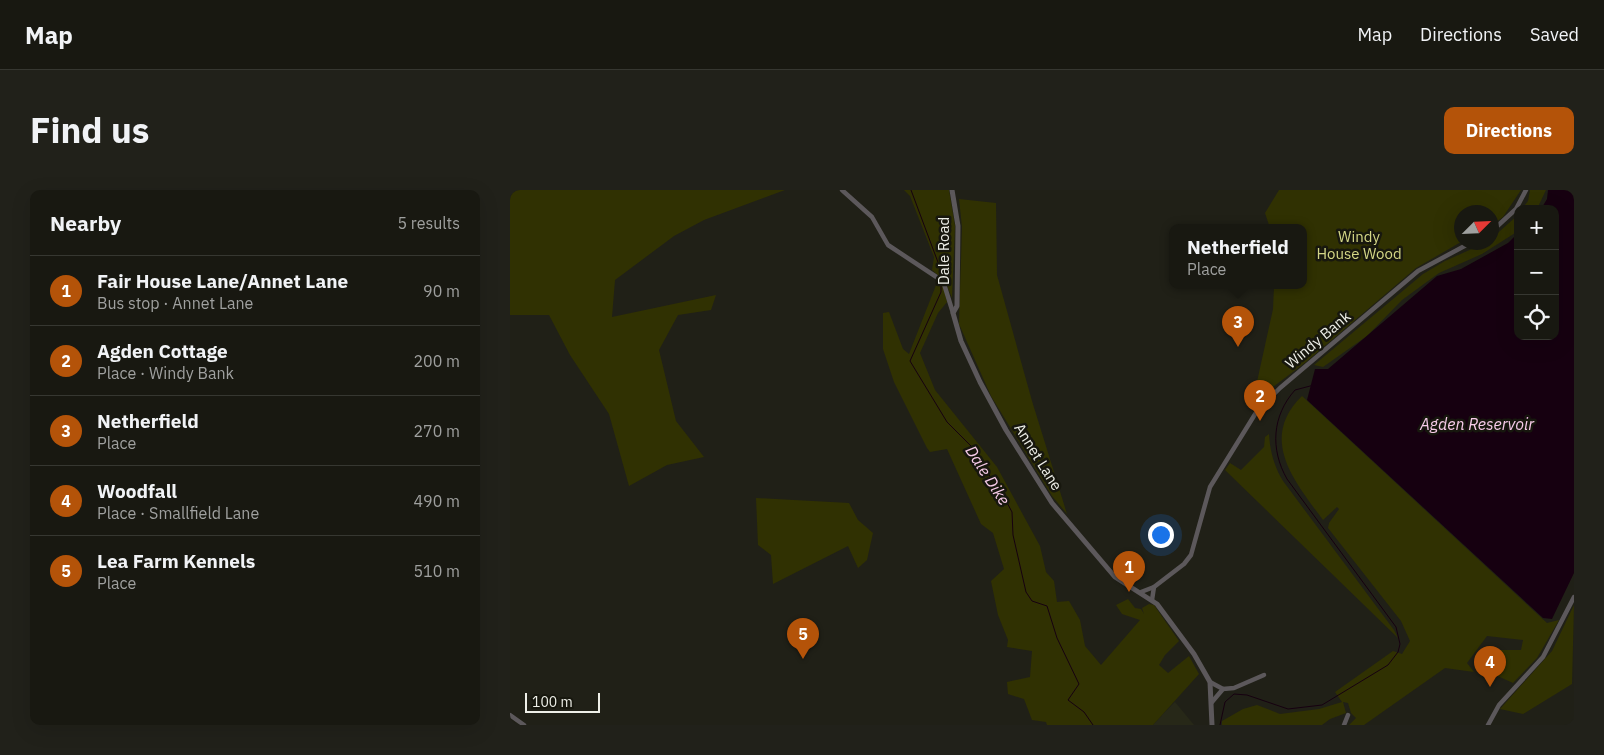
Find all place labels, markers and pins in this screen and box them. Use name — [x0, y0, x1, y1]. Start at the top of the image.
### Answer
pin: 3 — [1222, 306, 1254, 347]
pin: 2 — [1244, 380, 1276, 421]
pin: 1 — [1113, 551, 1145, 592]
pin: 5 — [787, 618, 819, 659]
pin: 4 — [1474, 646, 1506, 687]

